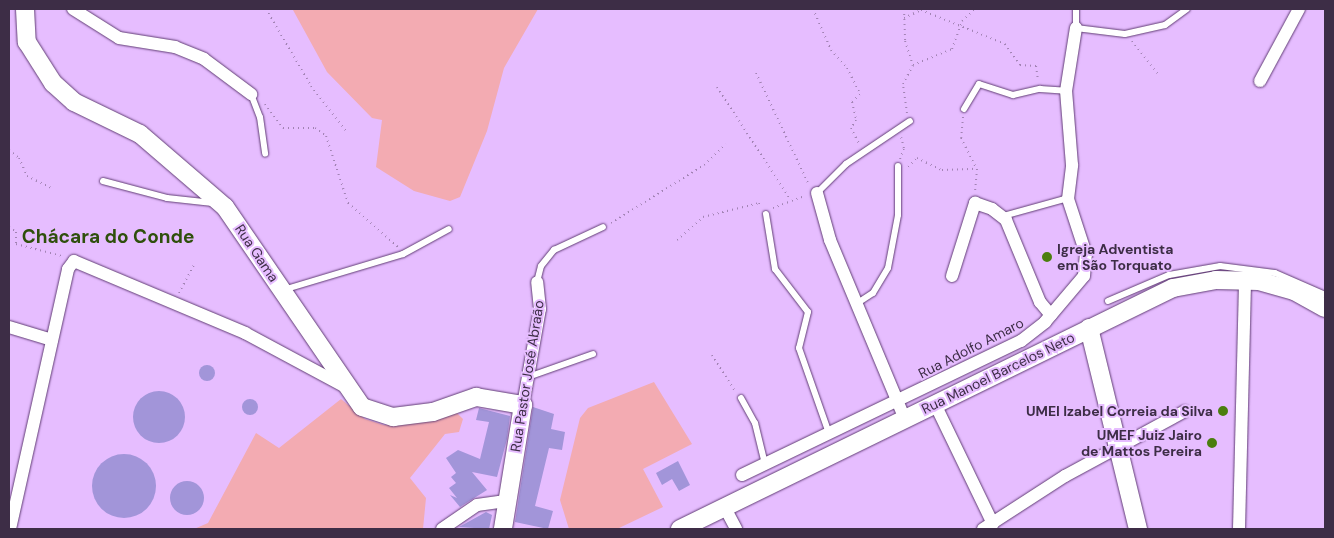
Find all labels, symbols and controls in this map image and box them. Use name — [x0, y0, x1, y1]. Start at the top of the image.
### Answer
street label: Rua Gama — [232, 221, 282, 285]
district label: Chácara do Conde — [22, 226, 194, 248]
place label: Igreja Adventista em São Torquato — [1057, 241, 1173, 274]
marker: Igreja Adventista em São Torquato — [1041, 251, 1053, 263]
street label: Rua Pastor José Abraão — [507, 299, 547, 453]
street label: Rua Adolfo Amaro — [916, 314, 1026, 382]
street label: Rua Manoel Barcelos Neto — [919, 329, 1077, 417]
place label: UMEI Izabel Correia da Silva — [1026, 403, 1213, 419]
marker: UMEI Izabel Correia da Silva — [1217, 405, 1229, 417]
place label: UMEF Juiz Jairo de Mattos Pereira — [1081, 427, 1202, 460]
marker: UMEF Juiz Jairo de Mattos Pereira — [1206, 437, 1218, 449]

